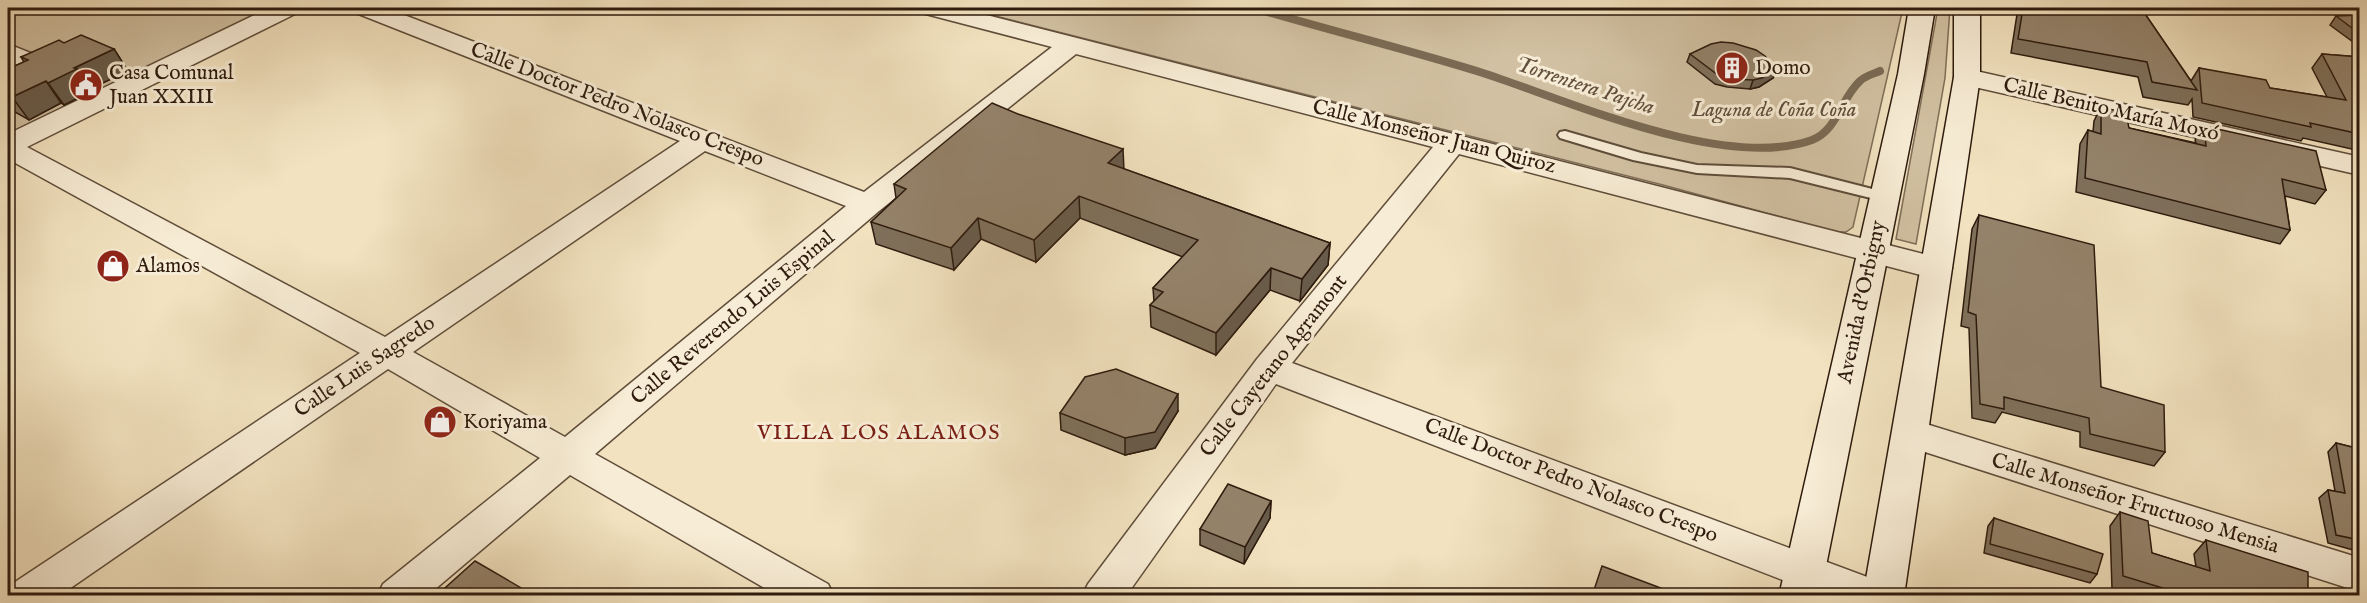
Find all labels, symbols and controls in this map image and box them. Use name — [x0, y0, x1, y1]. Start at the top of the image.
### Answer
street label: Calle Doctor Pedro Nolasco Crespo — [466, 36, 768, 174]
water label: Torrentera Pajcha — [1512, 50, 1658, 122]
building icon: Domo — [1714, 50, 1750, 86]
place label: Domo — [1755, 55, 1811, 82]
place label: Casa Comunal Juan XXIII — [107, 60, 234, 111]
public building icon: Casa Comunal Juan XXIII — [68, 67, 104, 103]
street label: Calle Benito María Moxó — [2000, 72, 2222, 148]
street label: Calle Monseñor Juan Quiroz — [1310, 94, 1559, 180]
park label: Laguna de Coña Coña — [1691, 97, 1856, 124]
street label: Avenida d'Orbigny — [1831, 217, 1893, 387]
street label: Calle Reverendo Luis Espinal — [626, 225, 841, 411]
shop icon: Alamos — [95, 248, 131, 284]
place label: Alamos — [135, 253, 200, 280]
street label: Calle Cayetano Agramont — [1194, 269, 1354, 463]
street label: Calle Luis Sagredo — [289, 310, 441, 424]
shop icon: Koriyama — [422, 404, 458, 440]
place label: Koriyama — [463, 409, 548, 436]
street label: Calle Doctor Pedro Nolasco Crespo — [1420, 412, 1722, 550]
district label: VILLA LOS ALAMOS — [756, 419, 1001, 447]
street label: Calle Monseñor Fructuoso Mensia — [1988, 447, 2283, 561]

